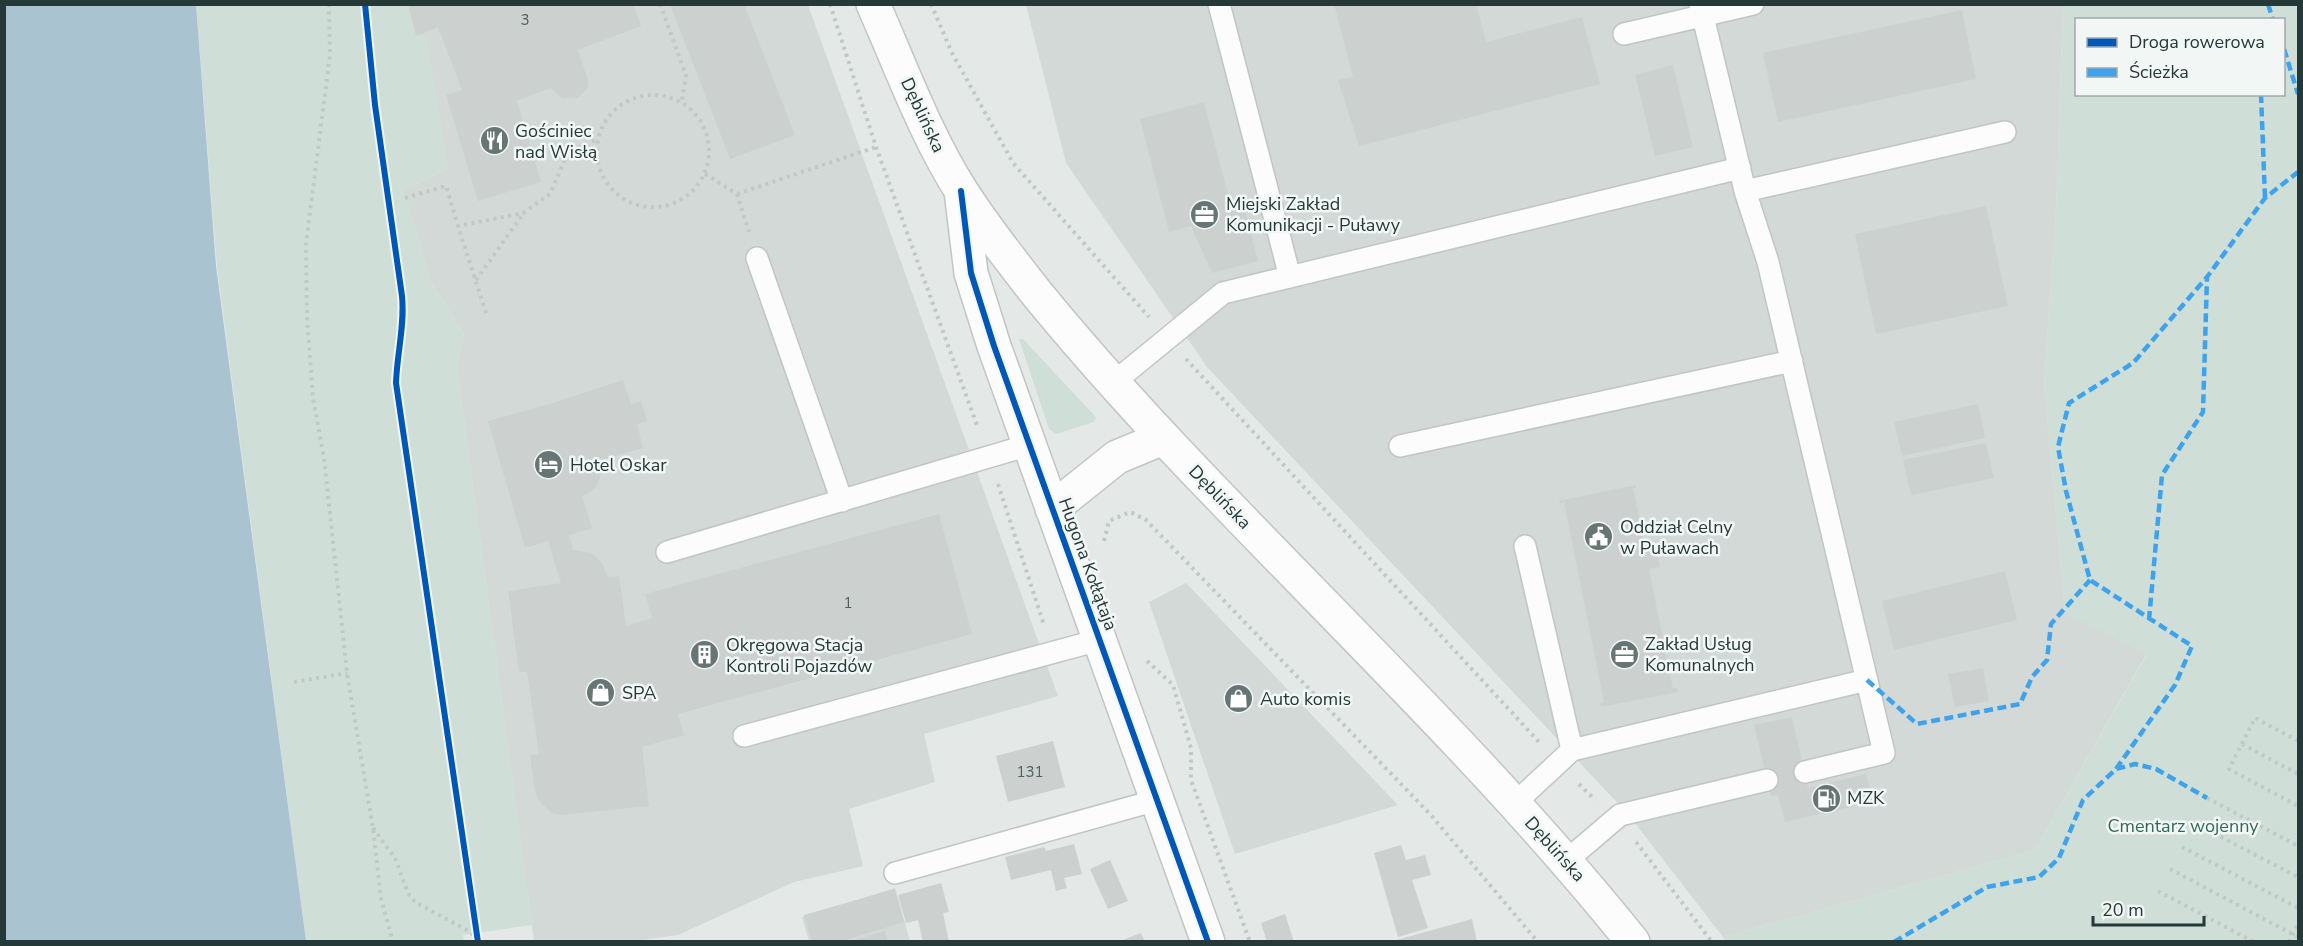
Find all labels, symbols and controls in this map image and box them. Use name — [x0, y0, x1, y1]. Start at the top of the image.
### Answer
house number: 3 — [520, 10, 530, 30]
legend — [2075, 18, 2285, 96]
text: Droga rowerowa — [2129, 30, 2265, 54]
text: Ścieżka — [2129, 60, 2189, 84]
street label: Dęblińska — [895, 74, 951, 156]
place label: Gościniec nad Wisłą — [515, 119, 597, 164]
restaurant icon: Gościniec nad Wisłą — [478, 125, 510, 157]
place label: Miejski Zakład Komunikacji - Puławy — [1226, 192, 1401, 237]
office icon: Miejski Zakład Komunikacji - Puławy — [1189, 198, 1221, 230]
hotel icon: Hotel Oskar — [533, 449, 565, 481]
place label: Hotel Oskar — [570, 453, 667, 477]
street label: Dęblińska — [1183, 460, 1257, 534]
street label: Hugona Kołłątaja — [1053, 494, 1123, 634]
place label: Oddział Celny w Puławach — [1620, 515, 1733, 560]
public building icon: Oddział Celny w Puławach — [1583, 521, 1615, 553]
house number: 1 — [843, 593, 853, 613]
place label: Zakład Usług Komunalnych — [1645, 632, 1754, 677]
place label: Okręgowa Stacja Kontroli Pojazdów — [726, 633, 873, 678]
office icon: Zakład Usług Komunalnych — [1608, 638, 1640, 670]
building icon: Okręgowa Stacja Kontroli Pojazdów — [689, 639, 721, 671]
shop icon: SPA — [585, 677, 617, 709]
place label: SPA — [622, 681, 656, 705]
shop icon: Auto komis — [1223, 683, 1255, 715]
place label: Auto komis — [1260, 687, 1351, 711]
house number: 131 — [1016, 762, 1044, 782]
fuel station icon: MZK — [1810, 782, 1842, 814]
place label: MZK — [1847, 786, 1885, 810]
street label: Dęblińska — [1519, 811, 1591, 887]
park label: Cmentarz wojenny — [2107, 814, 2259, 838]
scale bar — [2093, 889, 2204, 927]
text: 20 m — [2102, 898, 2144, 922]

